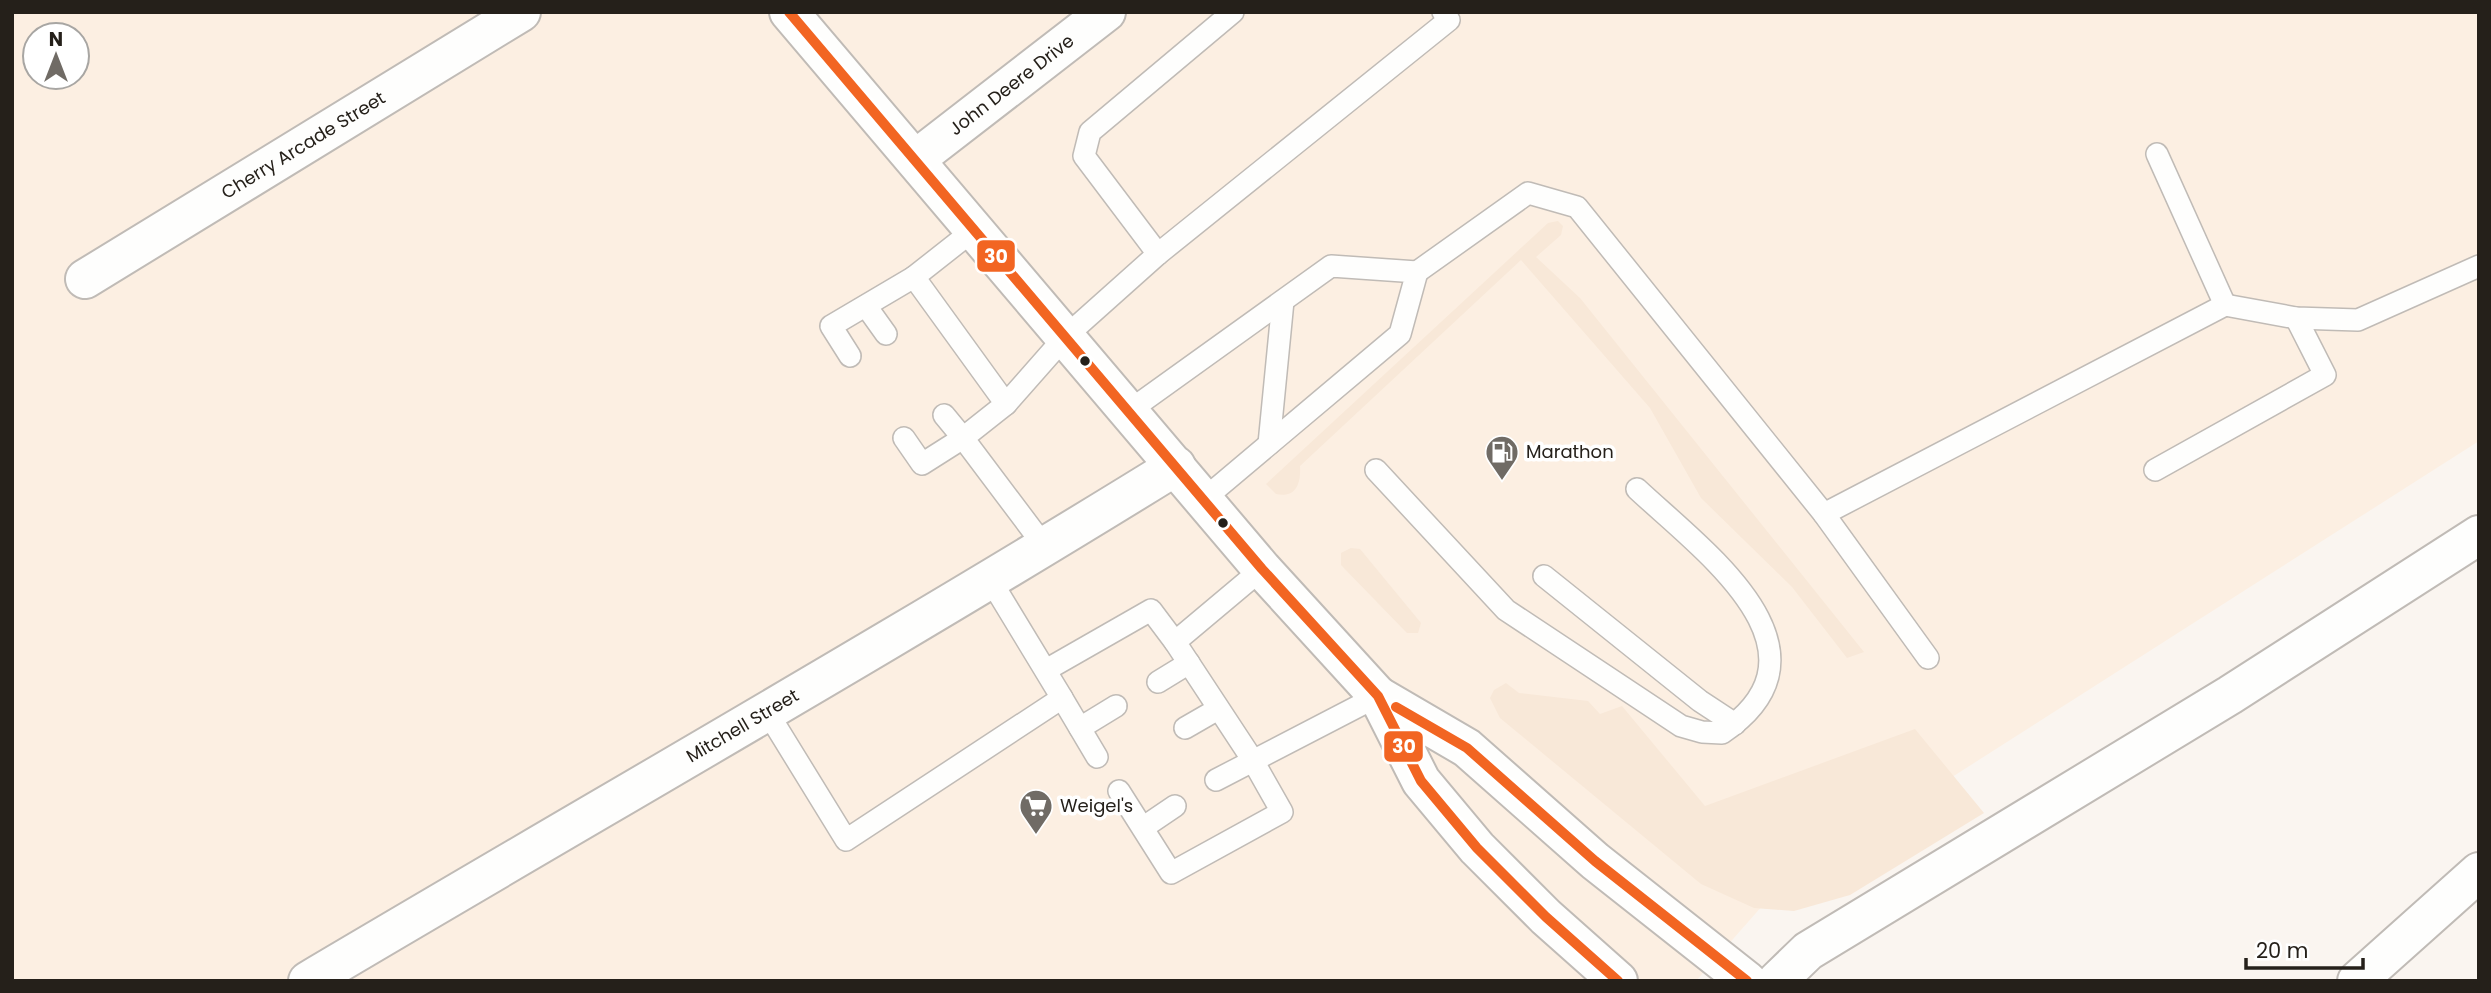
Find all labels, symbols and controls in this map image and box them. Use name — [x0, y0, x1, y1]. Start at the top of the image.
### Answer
north arrow — [21, 21, 91, 91]
text: N — [49, 26, 63, 53]
street label: John Deere Drive — [944, 28, 1079, 141]
street label: Cherry Arcade Street — [216, 85, 390, 205]
line badge: 30 — [976, 239, 1016, 273]
text: 30 — [984, 243, 1008, 270]
unlabelled marker — [1078, 354, 1092, 368]
fuel station icon: Marathon — [1483, 433, 1521, 482]
place label: Marathon — [1526, 439, 1614, 464]
unlabelled marker — [1216, 516, 1230, 530]
street label: Mitchell Street — [681, 683, 803, 768]
line badge: 30 — [1383, 730, 1424, 763]
text: 30 — [1392, 733, 1416, 760]
supermarket icon: Weigel's — [1017, 787, 1055, 836]
place label: Weigel's — [1060, 793, 1133, 818]
scale bar — [2246, 926, 2363, 970]
text: 20 m — [2256, 936, 2309, 965]

